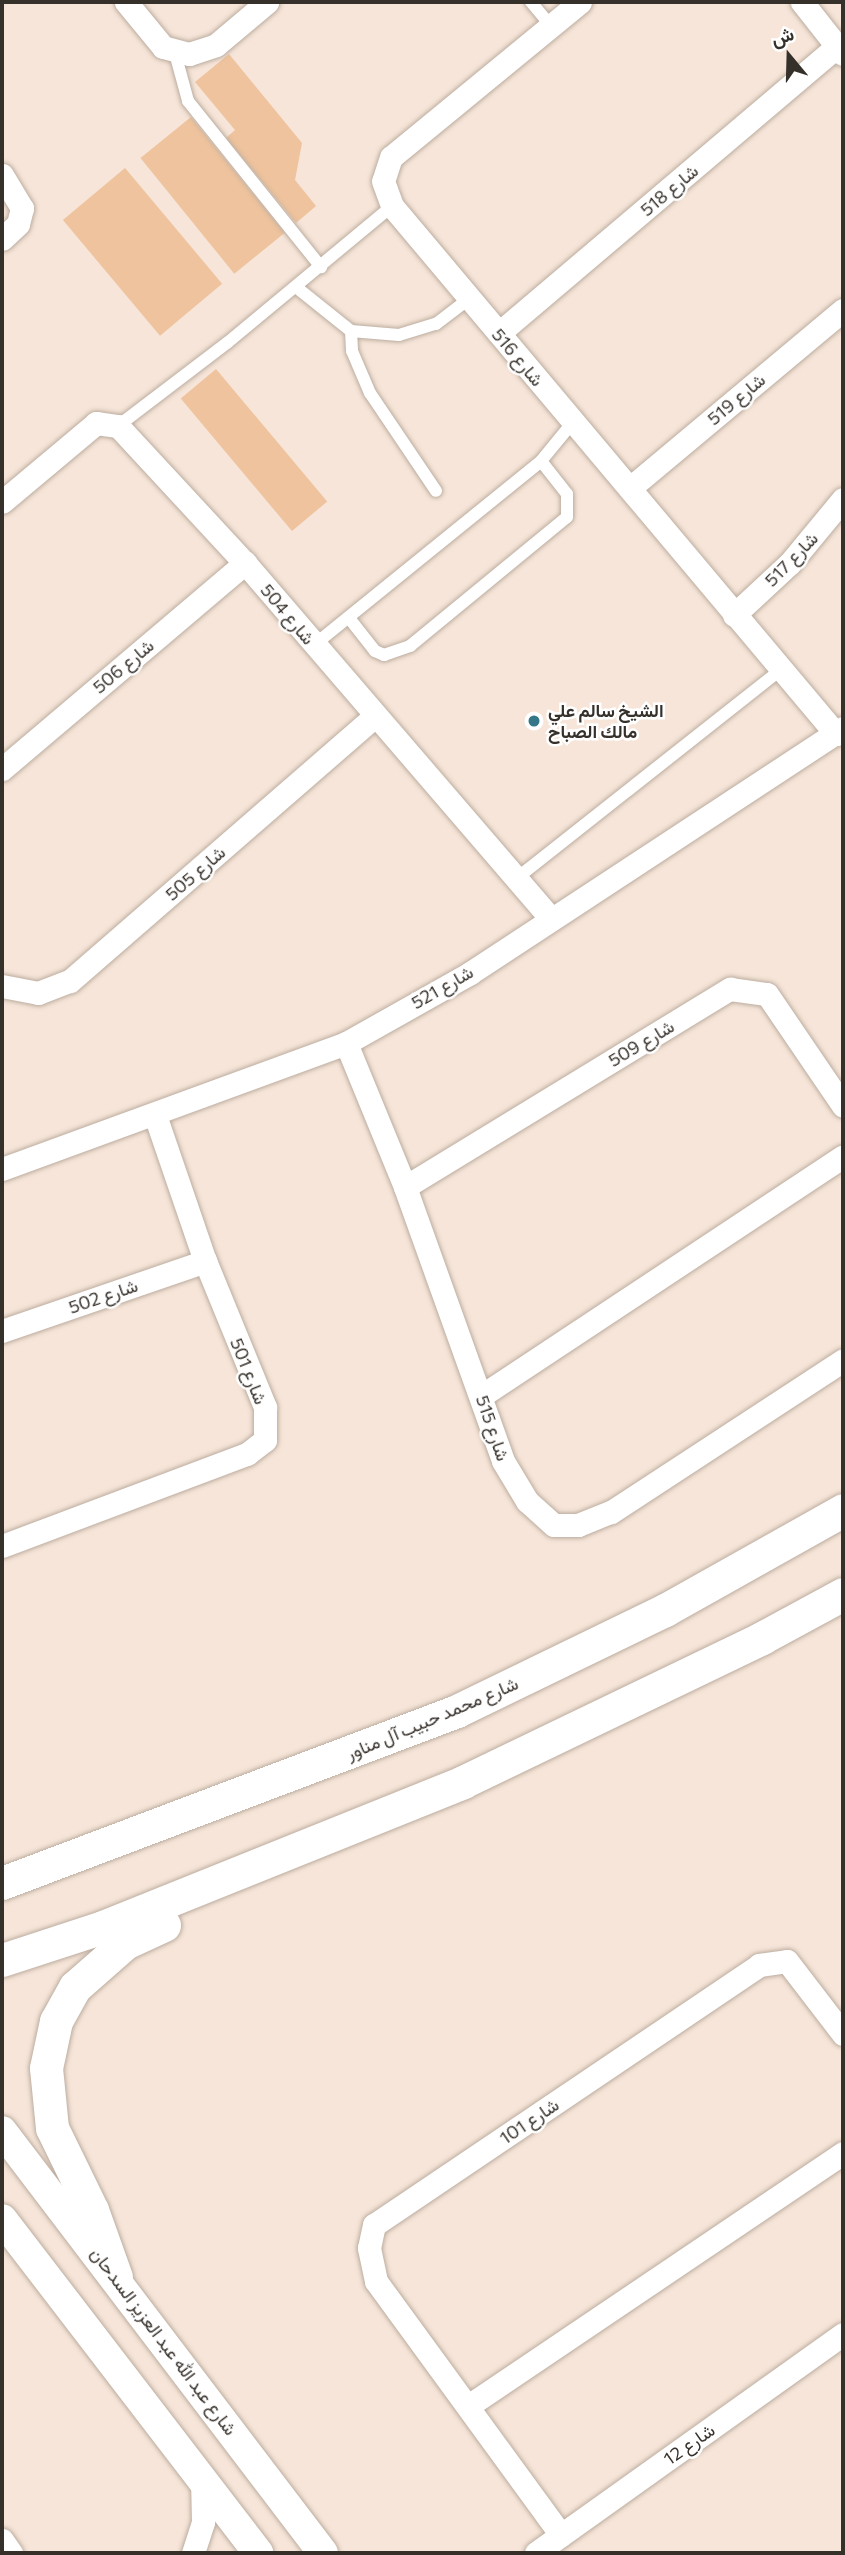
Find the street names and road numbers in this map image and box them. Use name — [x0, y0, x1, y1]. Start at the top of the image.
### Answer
street label: شارع 518 — [636, 160, 702, 220]
street label: شارع 516 — [488, 324, 548, 390]
street label: شارع 519 — [703, 369, 769, 429]
street label: شارع 517 — [760, 527, 822, 591]
street label: شارع 504 — [256, 579, 320, 649]
street label: شارع 506 — [88, 634, 158, 698]
street label: شارع 505 — [161, 841, 229, 905]
street label: شارع 521 — [407, 961, 477, 1013]
street label: شارع 509 — [604, 1015, 678, 1071]
street label: شارع 502 — [66, 1274, 140, 1318]
street label: شارع 501 — [226, 1335, 272, 1407]
street label: شارع 515 — [472, 1392, 514, 1464]
street label: شارع محمد حبيب آل مناور — [343, 1672, 521, 1764]
street label: شارع 101 — [495, 2093, 563, 2149]
street label: شارع عبد الله عبد العزيز السدحان — [86, 2243, 242, 2439]
street label: شارع 12 — [659, 2419, 719, 2469]

